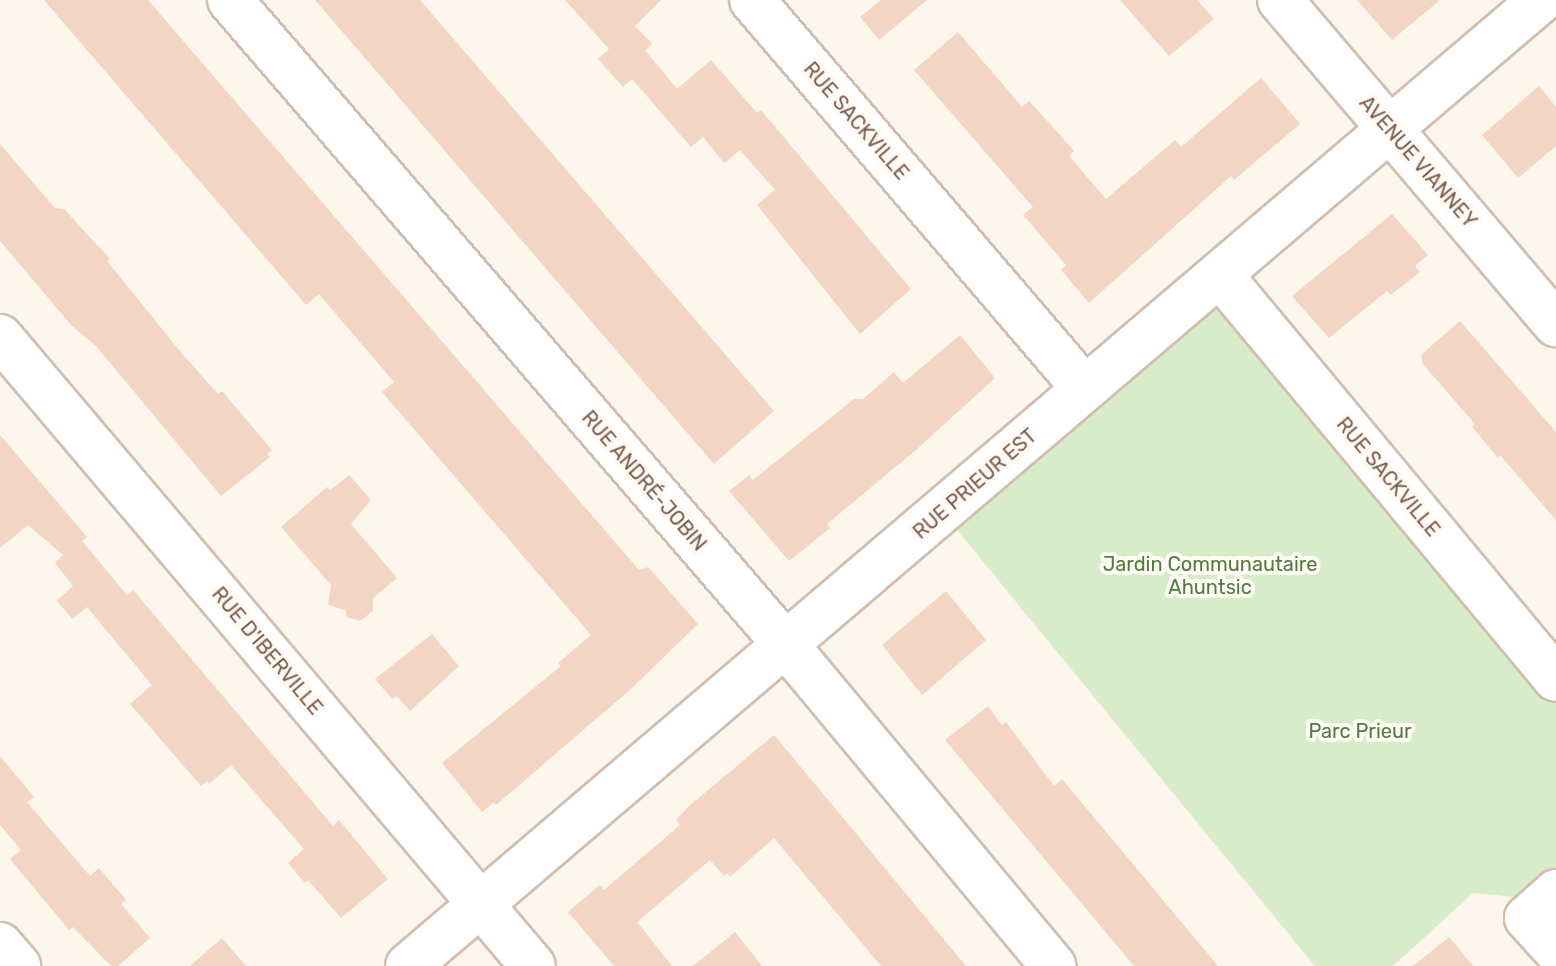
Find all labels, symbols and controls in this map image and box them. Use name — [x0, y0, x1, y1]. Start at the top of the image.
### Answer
street label: RUE SACKVILLE — [798, 57, 914, 185]
street label: AVENUE VIANNEY — [1354, 91, 1482, 233]
street label: RUE ANDRÉ-JOBIN — [576, 406, 712, 556]
street label: RUE SACKVILLE — [1331, 413, 1445, 541]
street label: RUE PRIEUR EST — [908, 424, 1042, 544]
park label: Jardin Communautaire Ahuntsic — [1103, 553, 1317, 600]
street label: RUE D'IBERVILLE — [207, 582, 327, 720]
park label: Parc Prieur — [1308, 719, 1412, 743]

